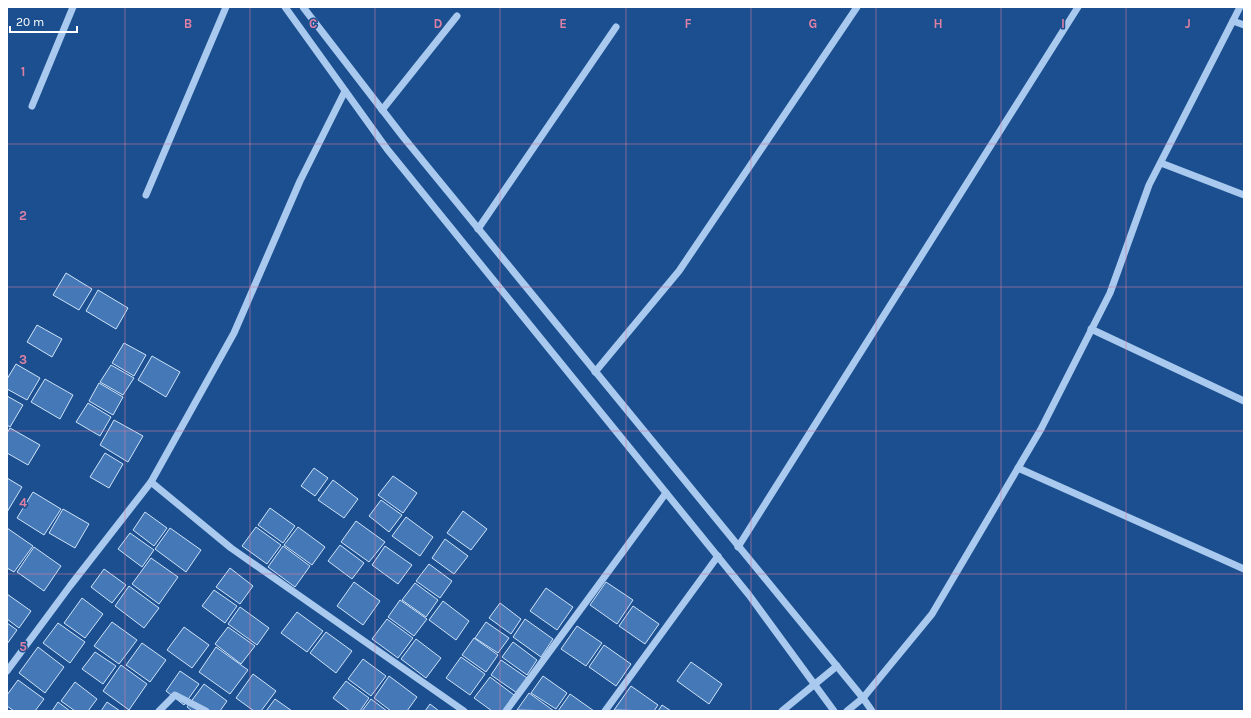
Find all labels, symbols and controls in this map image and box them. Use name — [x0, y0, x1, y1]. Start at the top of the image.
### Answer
scale bar — [10, 8, 77, 34]
text: 20 m — [16, 15, 44, 29]
text: B — [184, 16, 192, 31]
text: C — [309, 16, 317, 31]
text: D — [434, 16, 443, 31]
text: E — [559, 16, 567, 31]
text: F — [684, 16, 692, 31]
text: G — [809, 16, 817, 31]
text: H — [933, 16, 943, 31]
text: I — [1061, 16, 1065, 31]
text: J — [1185, 16, 1191, 31]
text: 1 — [21, 64, 25, 79]
text: 2 — [19, 208, 27, 223]
text: 3 — [19, 352, 27, 367]
text: 4 — [19, 495, 27, 510]
text: 5 — [19, 639, 27, 654]

